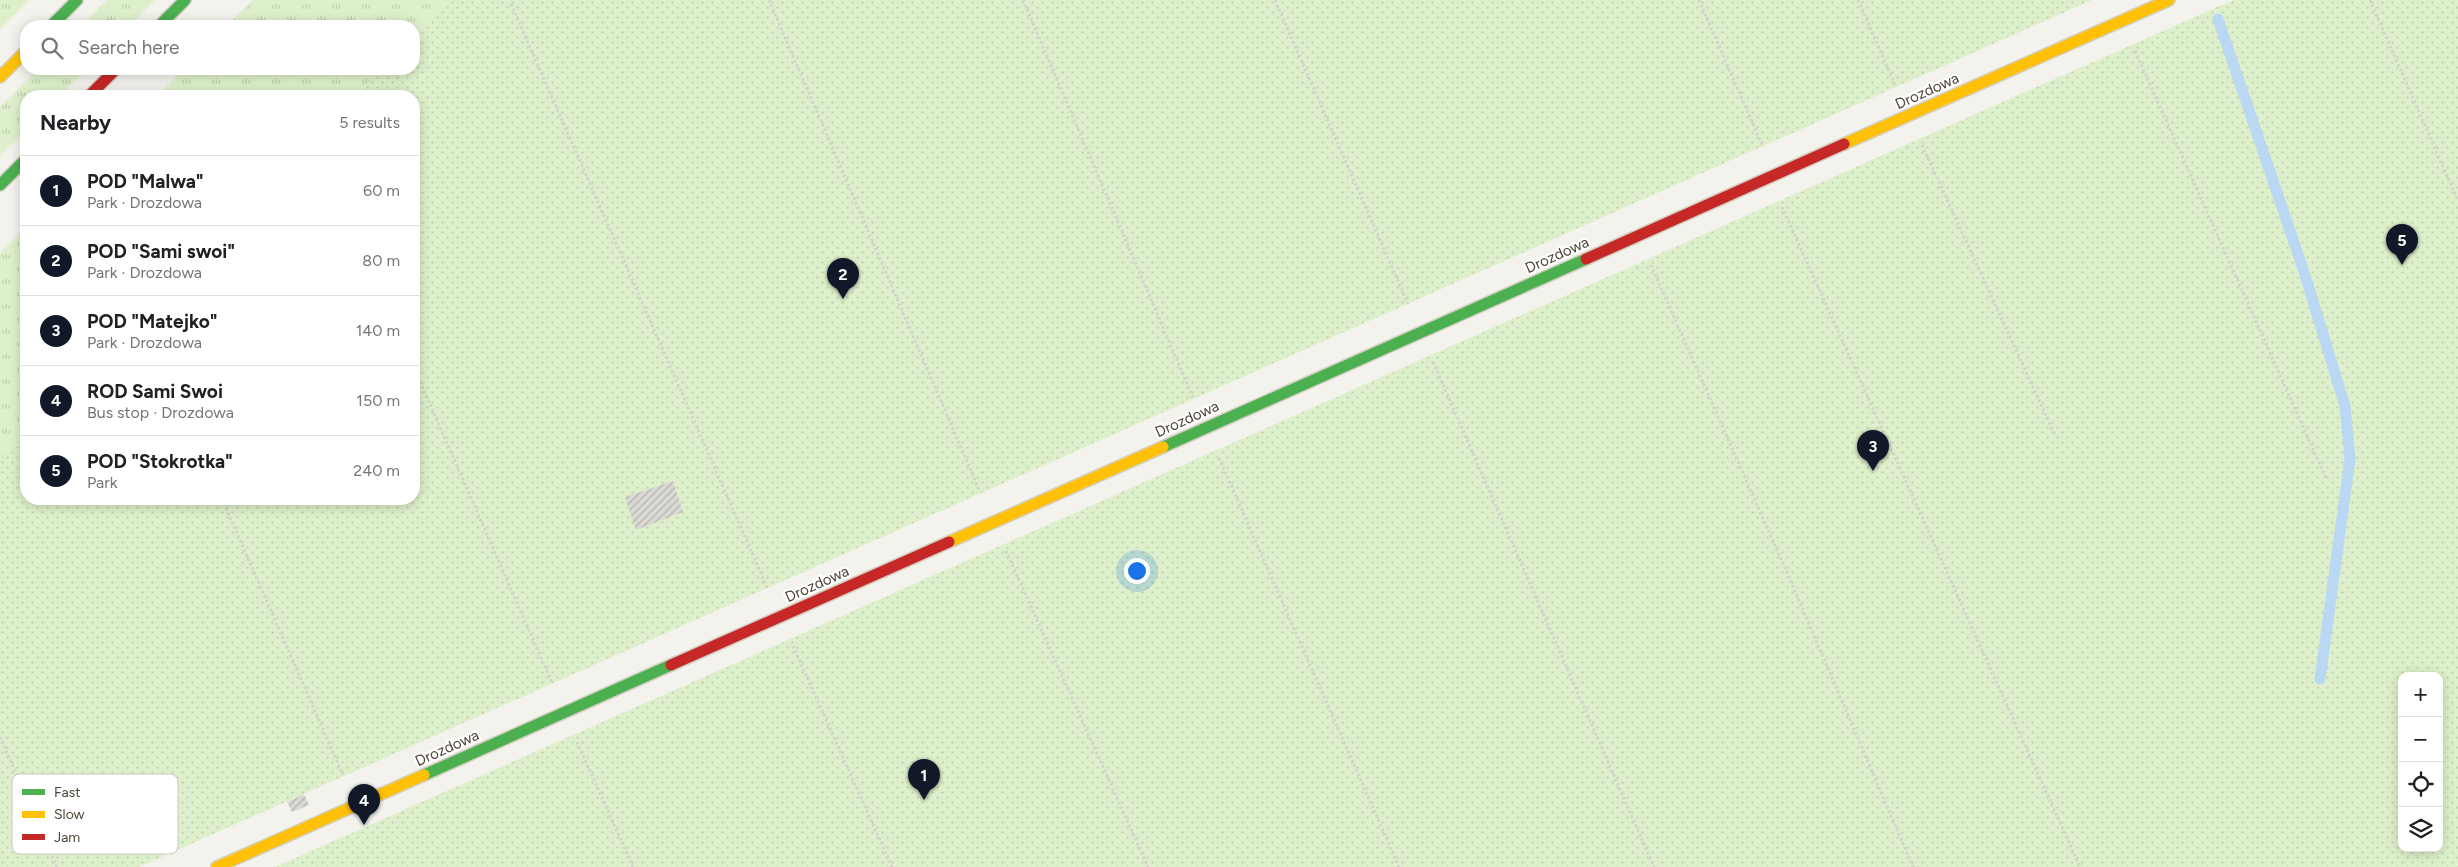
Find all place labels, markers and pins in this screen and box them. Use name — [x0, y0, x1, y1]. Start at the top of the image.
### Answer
pin: 5 — [2386, 224, 2418, 265]
pin: 2 — [827, 258, 859, 299]
pin: 3 — [1857, 430, 1889, 471]
pin: 1 — [908, 759, 940, 800]
pin: 4 — [348, 784, 380, 825]

